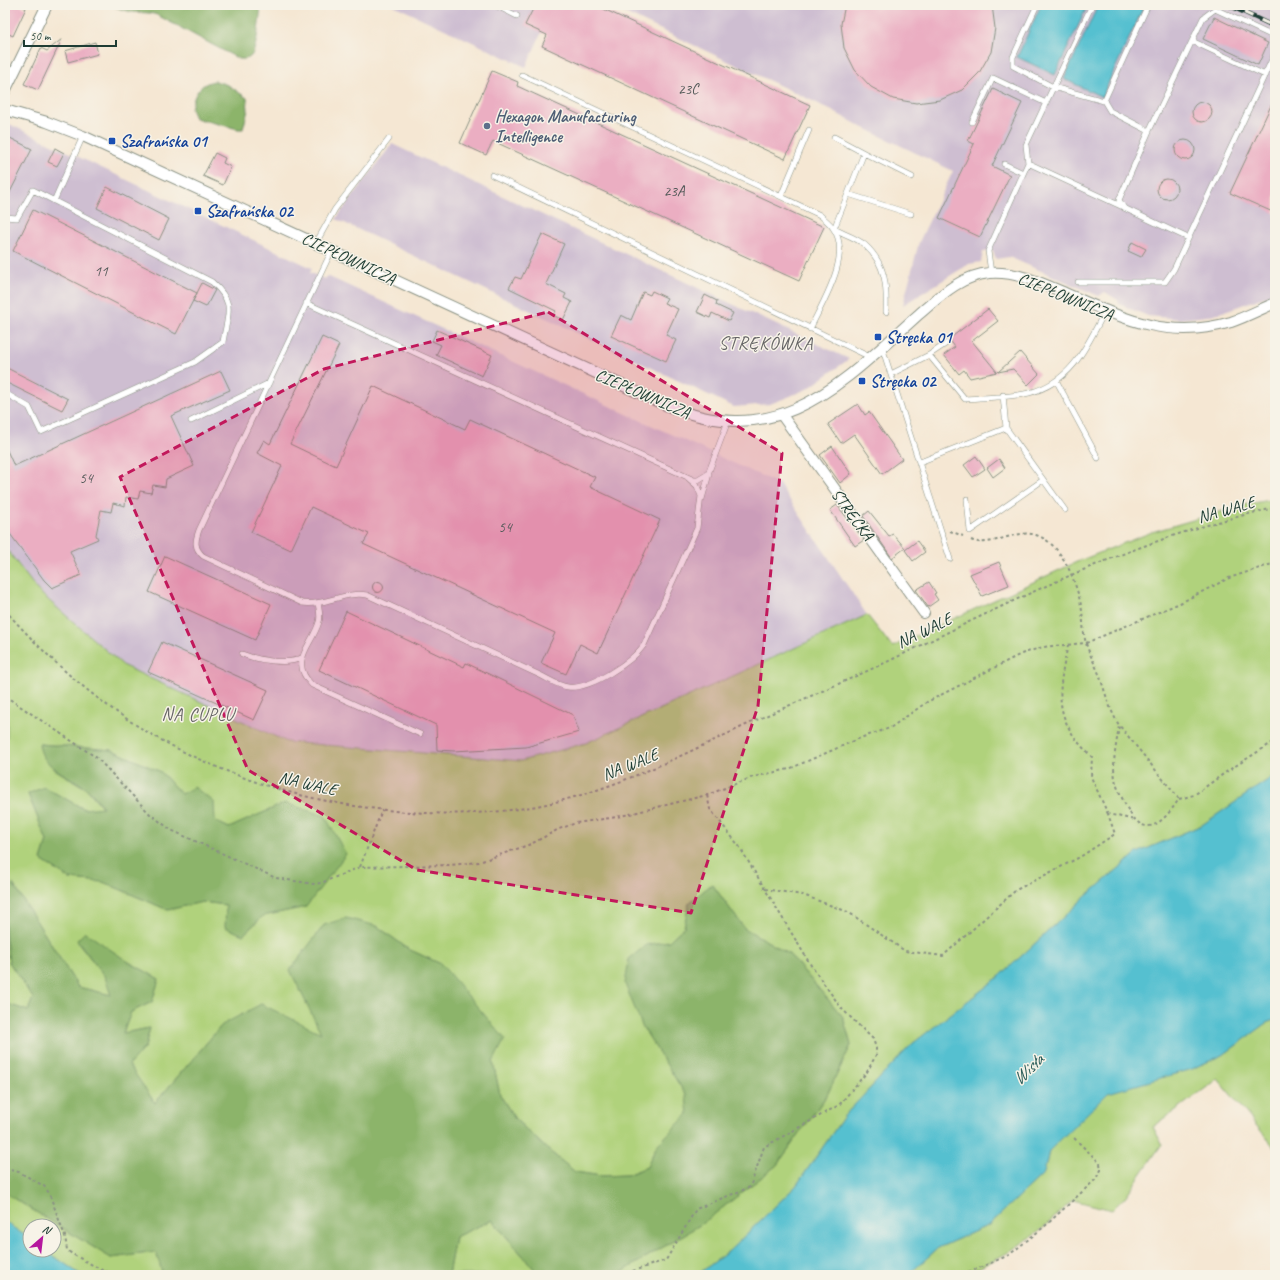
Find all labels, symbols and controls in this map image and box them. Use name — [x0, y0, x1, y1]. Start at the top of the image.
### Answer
scale bar — [24, 22, 116, 48]
text: 50 m — [30, 28, 52, 44]
house number: 23C — [678, 80, 700, 99]
place label: Hexagon Manufacturing Intelligence — [495, 106, 637, 147]
marker: Hexagon Manufacturing Intelligence — [482, 121, 492, 131]
place label: Szafrańska 01 — [120, 131, 209, 152]
marker: Szafrańska 01 — [107, 136, 117, 146]
house number: 23A — [663, 182, 686, 201]
place label: Szafrańska 02 — [206, 201, 294, 222]
marker: Szafrańska 02 — [193, 206, 203, 216]
street label: CIEPŁOWNICZA — [298, 228, 400, 290]
house number: 11 — [94, 262, 109, 281]
street label: CIEPŁOWNICZA — [1015, 268, 1117, 325]
place label: Stręcka 01 — [886, 327, 954, 348]
district label: STRĘKÓWKA — [719, 332, 813, 354]
marker: Stręcka 01 — [873, 332, 883, 342]
street label: CIEPŁOWNICZA — [592, 364, 694, 423]
place label: Stręcka 02 — [870, 371, 937, 392]
marker: Stręcka 02 — [857, 376, 867, 386]
house number: 54 — [79, 469, 94, 488]
street label: STRĘCKA — [827, 484, 879, 545]
street label: NA WALE — [1195, 491, 1260, 528]
house number: 54 — [498, 518, 513, 537]
street label: NA WALE — [893, 607, 958, 653]
district label: NA CUPLU — [161, 703, 237, 725]
street label: NA WALE — [599, 743, 664, 785]
street label: NA WALE — [277, 767, 342, 801]
water label: Wisła — [1008, 1047, 1050, 1089]
north arrow — [22, 1218, 62, 1258]
text: N — [40, 1221, 55, 1238]

